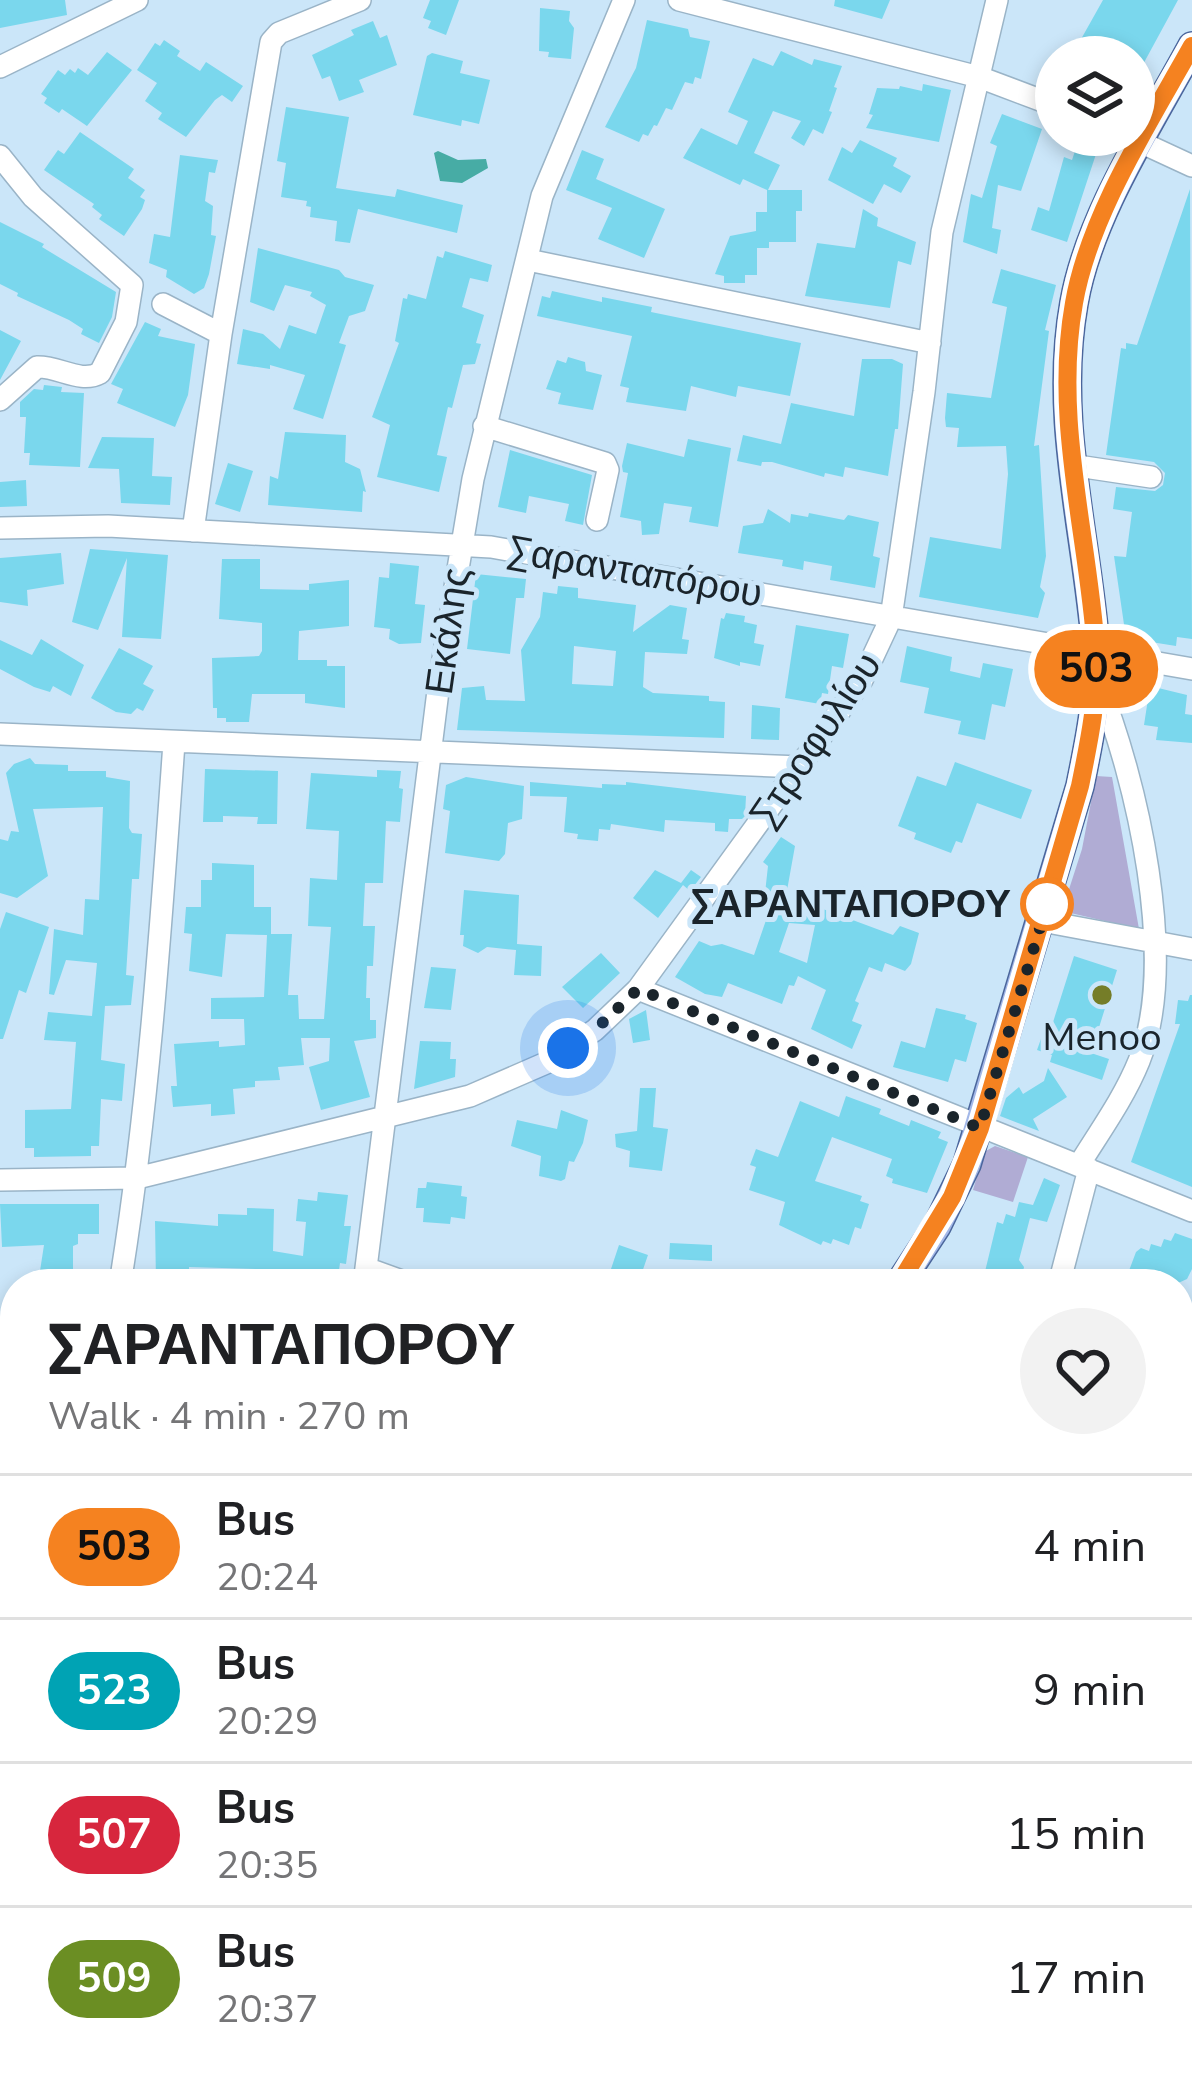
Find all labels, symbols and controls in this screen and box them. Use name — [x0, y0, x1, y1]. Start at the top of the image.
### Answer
map controls — [1035, 36, 1155, 156]
button: layers — [1035, 36, 1155, 156]
street label: Σαρανταπόρου — [504, 524, 766, 620]
street label: Εκάλης — [413, 564, 483, 698]
line badge: 503 — [1027, 630, 1165, 708]
text: 503 — [1058, 640, 1134, 697]
street label: Στροφυλίου — [738, 642, 894, 838]
place label: ΣΑΡΑΝΤΑΠΟΡΟΥ — [691, 878, 1011, 931]
marker: ΣΑΡΑΝΤΑΠΟΡΟΥ — [1022, 879, 1072, 929]
marker: Menoo — [1089, 982, 1115, 1008]
place label: Menoo — [1042, 1011, 1162, 1064]
your location — [538, 1018, 598, 1078]
text: ΣΑΡΑΝΤΑΠΟΡΟΥ — [48, 1306, 516, 1384]
button: heart — [1020, 1308, 1146, 1434]
text: Walk · 4 min · 270 m — [48, 1390, 410, 1443]
text: Bus — [216, 1490, 295, 1551]
text: 4 min — [1033, 1516, 1146, 1577]
text: 503 — [76, 1518, 152, 1575]
text: 20:24 — [216, 1551, 319, 1604]
text: Bus — [216, 1634, 295, 1695]
text: 9 min — [1033, 1660, 1146, 1721]
text: 523 — [76, 1662, 152, 1719]
text: 20:29 — [216, 1695, 319, 1748]
text: Bus — [216, 1778, 295, 1839]
text: 15 min — [1006, 1804, 1146, 1865]
text: 507 — [76, 1806, 152, 1863]
text: 20:35 — [216, 1839, 319, 1892]
text: Bus — [216, 1922, 295, 1983]
text: 17 min — [1006, 1948, 1146, 2009]
text: 509 — [76, 1950, 152, 2007]
text: 20:37 — [216, 1983, 319, 2036]

